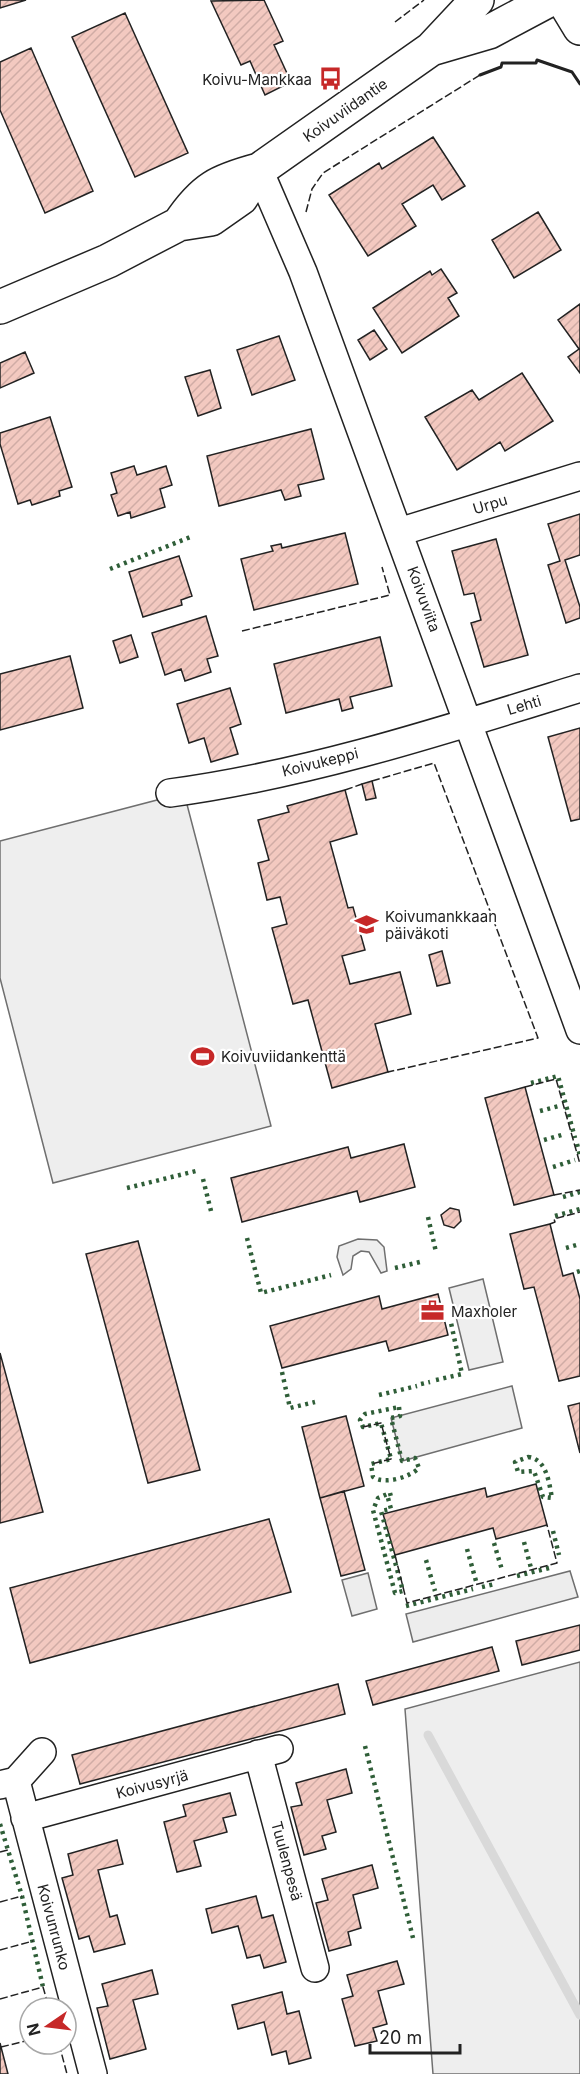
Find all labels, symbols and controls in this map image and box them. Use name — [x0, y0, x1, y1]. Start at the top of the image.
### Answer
bus stop icon: Koivu-Mankkaa — [317, 66, 343, 92]
place label: Koivu-Mankkaa — [202, 70, 312, 89]
street label: Koivuviidantie — [299, 74, 391, 146]
street label: Urpu — [470, 490, 510, 518]
street label: Koivuviita — [403, 564, 445, 634]
street label: Lehti — [505, 691, 543, 719]
street label: Koivukeppi — [280, 743, 360, 781]
place label: Koivumankkaan päiväkoti — [385, 907, 497, 943]
school or university icon: Koivumankkaan päiväkoti — [354, 912, 380, 938]
sports icon: Koivuviidankenttä — [190, 1043, 216, 1069]
place label: Koivuviidankenttä — [221, 1047, 346, 1066]
office icon: Maxholer — [420, 1298, 446, 1324]
place label: Maxholer — [451, 1302, 517, 1321]
street label: Koivusyrjä — [114, 1765, 190, 1803]
street label: Tuulenpesä — [267, 1819, 307, 1903]
street label: Koivunrunko — [33, 1882, 75, 1972]
north arrow — [18, 1996, 78, 2056]
scale bar — [370, 2017, 460, 2055]
text: N — [22, 2021, 45, 2038]
text: 20 m — [379, 2027, 422, 2048]

